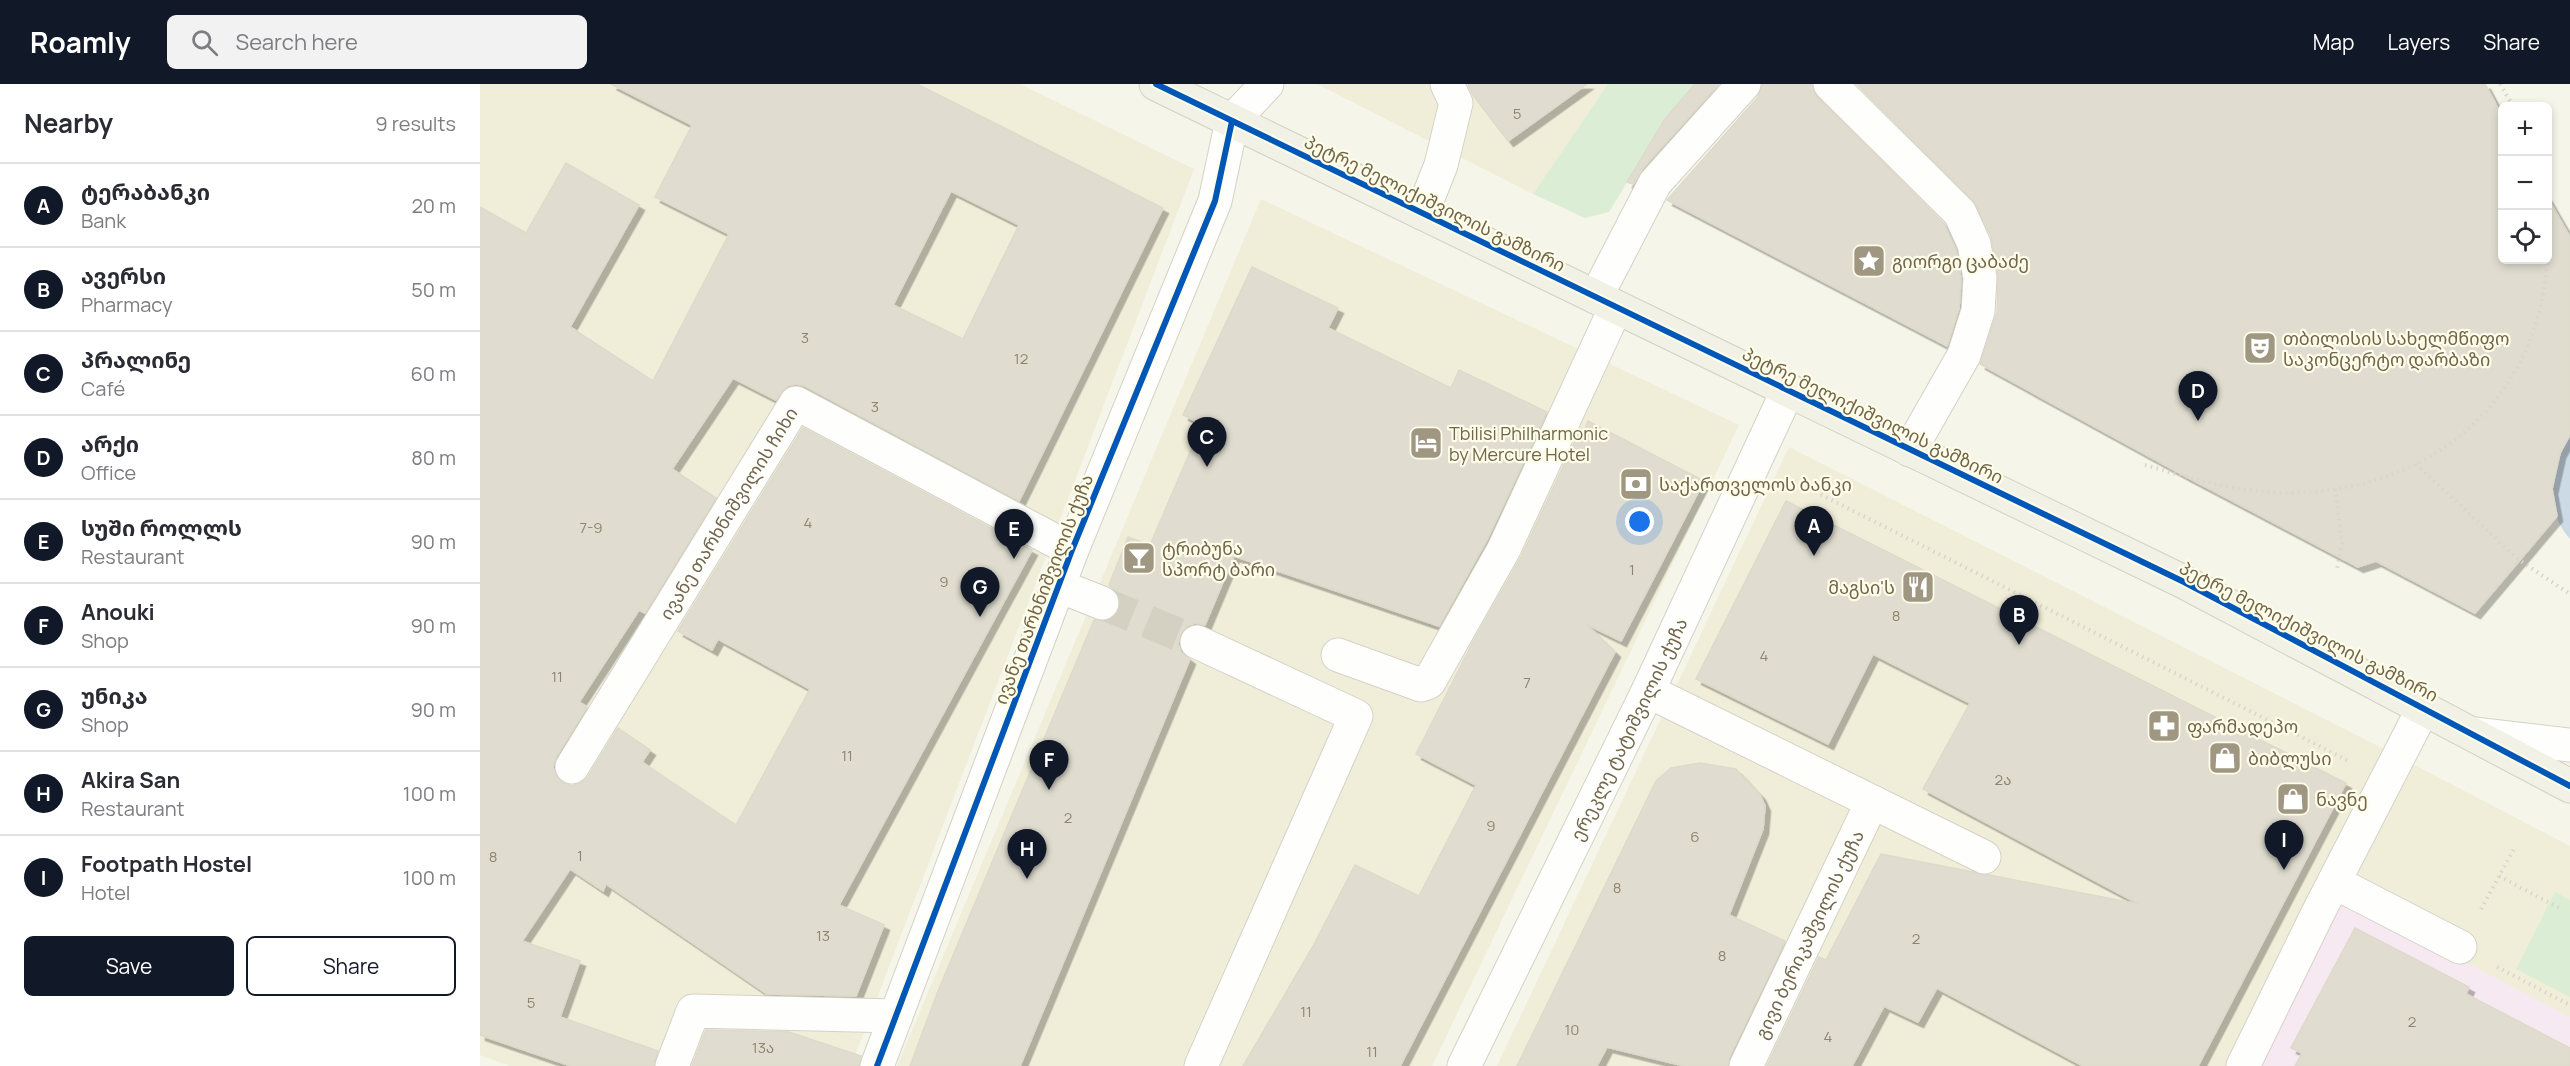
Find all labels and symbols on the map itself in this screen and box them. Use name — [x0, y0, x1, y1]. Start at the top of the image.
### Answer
house number: 5 — [1513, 103, 1521, 124]
street label: პეტრე მელიქიშვილის გამზირი — [1300, 129, 1570, 277]
place icon: გიორგი ცაბაძე — [1851, 243, 1887, 279]
place label: გიორგი ცაბაძე — [1892, 249, 2029, 273]
place label: თბილისის სახელმწიფო საკონცერტო დარბაზი — [2283, 326, 2509, 371]
house number: 3 — [801, 327, 809, 348]
theatre icon: თბილისის სახელმწიფო საკონცერტო დარბაზი — [2242, 330, 2278, 366]
street label: პეტრე მელიქიშვილის გამზირი — [1738, 341, 2008, 489]
house number: 12 — [1014, 348, 1028, 369]
pin: D — [2178, 372, 2218, 421]
house number: 3 — [871, 396, 879, 417]
street label: ივანე თარხნიშვილის ჩიხი — [654, 402, 803, 624]
pin: C — [1188, 418, 1226, 467]
place label: Tbilisi Philharmonic by Mercure Hotel — [1449, 421, 1608, 466]
hotel icon: Tbilisi Philharmonic by Mercure Hotel — [1408, 425, 1444, 461]
bank icon: საქართველოს ბანკი — [1618, 466, 1654, 502]
street label: ივანე თარხნიშვილის ქუჩა — [988, 470, 1098, 708]
place label: საქართველოს ბანკი — [1659, 472, 1852, 496]
pin: A — [1794, 506, 1834, 556]
your location — [1625, 507, 1654, 536]
pin: E — [994, 510, 1034, 559]
house number: 4 — [804, 512, 813, 533]
house number: 7-9 — [579, 517, 603, 538]
place label: ტრიბუნა სპორტ ბარი — [1162, 536, 1275, 581]
bar icon: ტრიბუნა სპორტ ბარი — [1121, 540, 1157, 576]
street label: პეტრე მელიქიშვილის გამზირი — [2175, 555, 2443, 707]
house number: 1 — [1629, 559, 1635, 580]
pin: G — [960, 568, 1000, 617]
restaurant icon: მაგსი'ს — [1900, 569, 1936, 605]
house number: 9 — [939, 571, 949, 592]
place label: მაგსი'ს — [1828, 575, 1895, 599]
pin: B — [2000, 596, 2038, 645]
house number: 8 — [1892, 605, 1900, 626]
street label: ერეკლე ტატიშვილის ქუჩა — [1564, 614, 1693, 845]
house number: 4 — [1760, 645, 1769, 666]
house number: 11 — [551, 666, 563, 687]
house number: 7 — [1523, 672, 1531, 693]
pharmacy icon: ფარმადეპო — [2146, 708, 2182, 744]
place label: ფარმადეპო — [2187, 714, 2298, 738]
pin: F — [1030, 740, 1068, 790]
shop icon: ბიბლუსი — [2207, 740, 2243, 776]
house number: 11 — [841, 745, 853, 766]
place label: ბიბლუსი — [2248, 746, 2331, 770]
house number: 2ა — [1995, 769, 2011, 790]
shop icon: ნავნე — [2275, 781, 2311, 817]
place label: ნავნე — [2316, 787, 2368, 811]
house number: 2 — [1064, 807, 1072, 828]
house number: 9 — [1486, 815, 1496, 836]
pin: I — [2264, 820, 2304, 870]
house number: 6 — [1690, 826, 1700, 847]
street label: გივი ბერიკაშვილის ქუჩა — [1749, 826, 1869, 1043]
pin: H — [1008, 830, 1046, 879]
house number: 1 — [577, 845, 583, 866]
house number: 8 — [489, 846, 497, 867]
house number: 8 — [1613, 877, 1621, 898]
house number: 13 — [816, 925, 830, 946]
house number: 2 — [1912, 928, 1920, 949]
house number: 8 — [1718, 945, 1726, 966]
house number: 5 — [527, 992, 535, 1013]
house number: 11 — [1300, 1001, 1312, 1022]
house number: 2 — [2408, 1011, 2416, 1032]
house number: 10 — [1565, 1019, 1580, 1040]
house number: 4 — [1824, 1026, 1833, 1047]
house number: 13ა — [752, 1037, 774, 1058]
house number: 11 — [1366, 1041, 1378, 1062]

